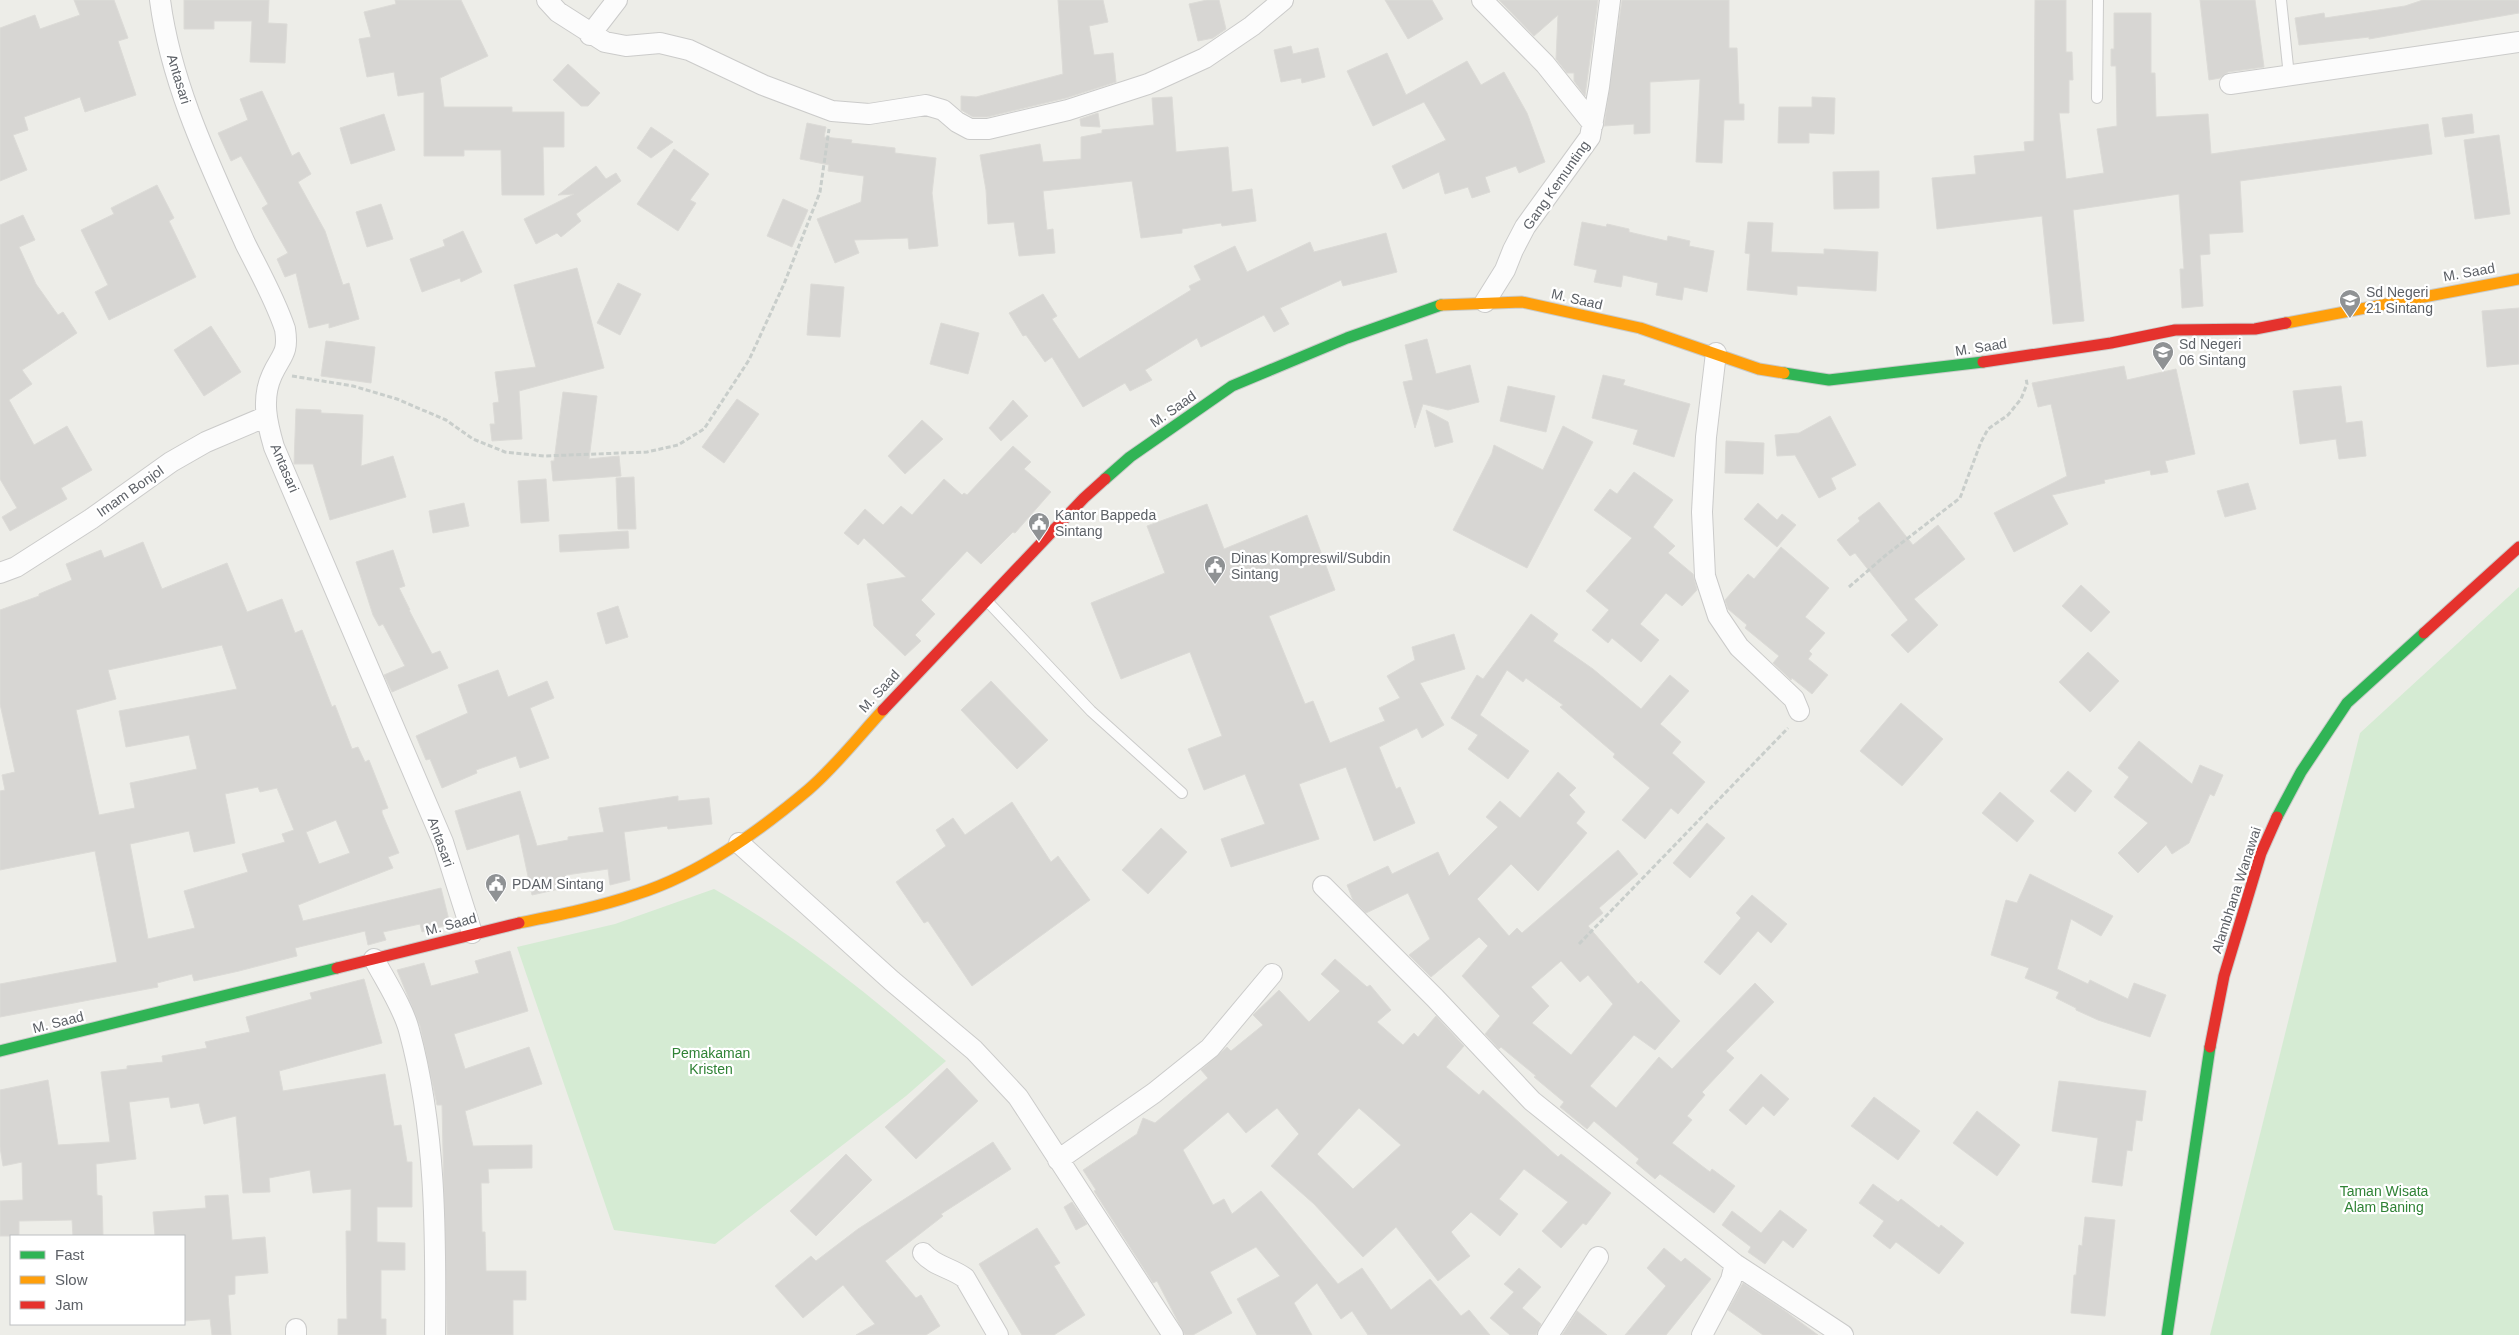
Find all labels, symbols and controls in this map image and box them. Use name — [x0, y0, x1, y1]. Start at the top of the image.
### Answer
street label: Antasari — [164, 52, 194, 106]
street label: Gang Kemunting — [1519, 137, 1593, 233]
street label: M. Saad — [2442, 260, 2496, 284]
place label: Sd Negeri 21 Sintang — [2366, 284, 2433, 316]
street label: M. Saad — [1550, 285, 1604, 313]
school or university icon: Sd Negeri 21 Sintang — [2338, 288, 2362, 319]
street label: M. Saad — [1954, 335, 2008, 359]
place label: Sd Negeri 06 Sintang — [2179, 336, 2246, 368]
school or university icon: Sd Negeri 06 Sintang — [2151, 340, 2175, 371]
street label: M. Saad — [1147, 387, 1199, 431]
street label: Antasari — [268, 441, 302, 495]
street label: Imam Bonjol — [94, 462, 166, 520]
place label: Kantor Bappeda Sintang — [1055, 507, 1156, 539]
public building icon: Kantor Bappeda Sintang — [1027, 511, 1051, 542]
place label: Dinas Kompreswil/Subdin Sintang — [1231, 550, 1391, 582]
public building icon: Dinas Kompreswil/Subdin Sintang — [1203, 554, 1227, 585]
street label: M. Saad — [855, 666, 903, 716]
street label: Antasari — [425, 815, 457, 869]
street label: Alambhana Wanawai — [2208, 825, 2264, 955]
public building icon: PDAM Sintang — [484, 872, 508, 903]
place label: PDAM Sintang — [512, 876, 604, 892]
street label: M. Saad — [424, 910, 478, 938]
street label: M. Saad — [31, 1008, 85, 1036]
park label: Pemakaman Kristen — [672, 1045, 750, 1077]
park label: Taman Wisata Alam Baning — [2340, 1183, 2429, 1215]
legend — [10, 1235, 185, 1325]
text: Fast — [55, 1246, 85, 1263]
text: Slow — [55, 1271, 88, 1288]
text: Jam — [55, 1296, 83, 1313]

